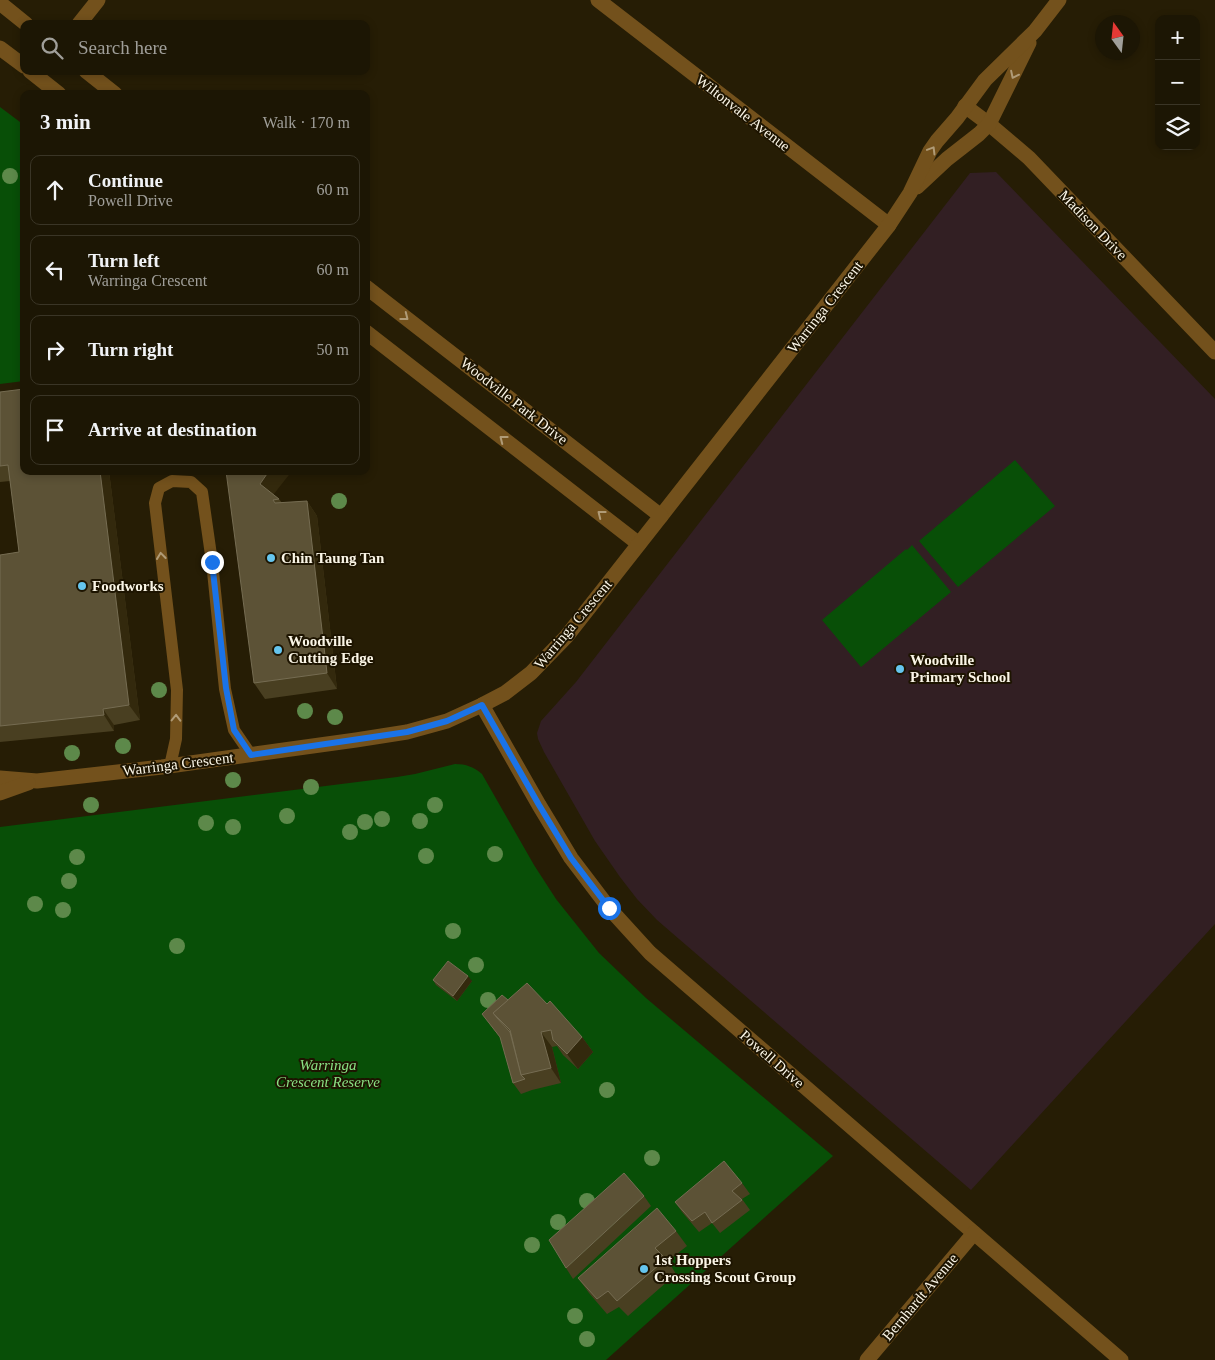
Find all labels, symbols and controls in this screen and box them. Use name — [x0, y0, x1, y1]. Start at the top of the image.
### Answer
north arrow — [1095, 15, 1140, 60]
map controls — [1155, 15, 1200, 150]
button: + — [1155, 15, 1200, 60]
search box — [20, 20, 370, 75]
icon: search — [38, 34, 66, 62]
text: Search here — [78, 37, 167, 58]
button: − — [1155, 60, 1200, 105]
one-way arrow — [1010, 69, 1020, 78]
street label: Wiltonvale Avenue — [693, 71, 793, 155]
button: layers — [1155, 105, 1200, 150]
text: 3 min — [40, 110, 91, 134]
text: Walk · 170 m — [263, 114, 350, 131]
one-way arrow — [925, 146, 935, 155]
text: Continue — [88, 170, 163, 191]
icon: ahead — [41, 176, 69, 204]
text: 60 m — [317, 181, 349, 198]
street label: Madison Drive — [1056, 187, 1130, 263]
text: Powell Drive — [88, 192, 173, 209]
text: Turn left — [88, 250, 160, 271]
icon: left — [41, 256, 69, 284]
street label: Warringa Crescent — [784, 257, 866, 356]
text: 60 m — [317, 261, 349, 278]
text: Warringa Crescent — [88, 272, 207, 289]
one-way arrow — [399, 311, 409, 320]
icon: right — [41, 336, 69, 364]
text: Turn right — [88, 339, 173, 360]
text: 50 m — [317, 341, 349, 358]
street label: Woodville Park Drive — [457, 354, 571, 448]
icon: arrive — [41, 416, 69, 444]
text: Arrive at destination — [88, 419, 257, 440]
one-way arrow — [500, 436, 509, 444]
one-way arrow — [597, 511, 607, 520]
place label: Chin Taung Tan — [281, 550, 385, 566]
route end — [201, 551, 224, 574]
one-way arrow — [156, 552, 167, 560]
marker: Chin Taung Tan — [265, 552, 277, 564]
street label: Warringa Crescent — [531, 575, 616, 672]
place label: Foodworks — [92, 578, 164, 594]
marker: Foodworks — [76, 580, 88, 592]
place label: Woodville Cutting Edge — [288, 633, 374, 666]
marker: Woodville Cutting Edge — [272, 644, 284, 656]
place label: Woodville Primary School — [910, 652, 1010, 685]
marker: Woodville Primary School — [894, 663, 906, 675]
one-way arrow — [171, 714, 182, 722]
street label: Warringa Crescent — [122, 749, 235, 779]
route start — [598, 897, 621, 920]
street label: Powell Drive — [737, 1027, 808, 1091]
park label: Warringa Crescent Reserve — [276, 1057, 380, 1090]
street label: Bernhardt Avenue — [879, 1250, 961, 1344]
place label: 1st Hoppers Crossing Scout Group — [654, 1252, 796, 1285]
marker: 1st Hoppers Crossing Scout Group — [638, 1263, 650, 1275]

